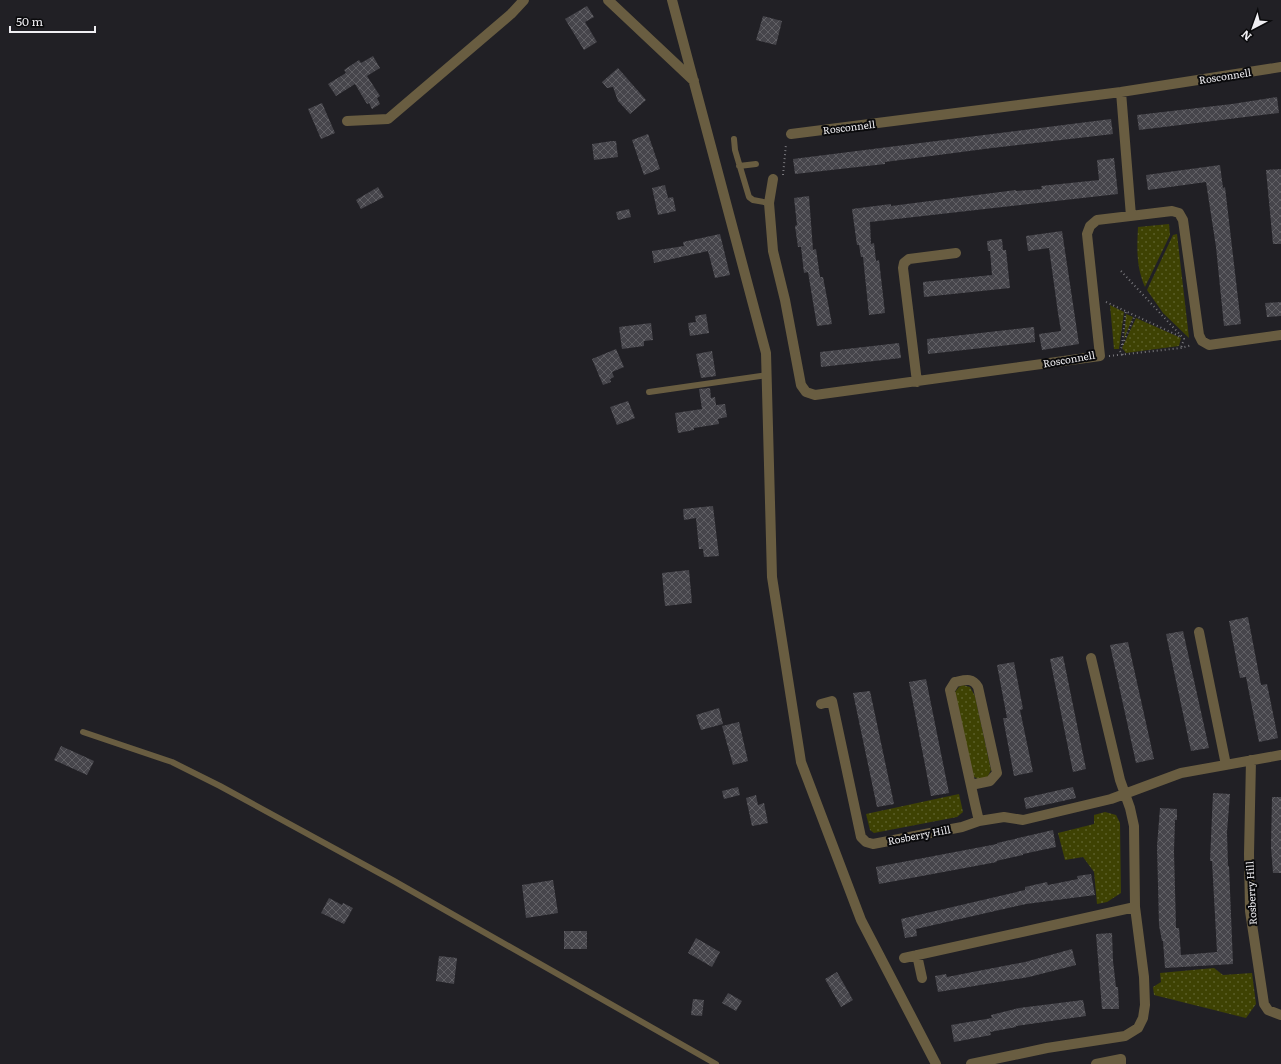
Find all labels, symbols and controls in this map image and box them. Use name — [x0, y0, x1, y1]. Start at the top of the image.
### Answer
scale bar — [10, 8, 95, 34]
north arrow — [1233, 8, 1273, 48]
text: 50 m — [16, 12, 43, 30]
text: N — [1237, 27, 1255, 45]
street label: Rosconnell — [1198, 64, 1253, 87]
street label: Rosconnell — [822, 116, 877, 137]
street label: Rosconnell — [1042, 346, 1097, 370]
street label: Rosberry Hill — [886, 821, 952, 848]
street label: Rosberry Hill — [1241, 860, 1260, 925]

